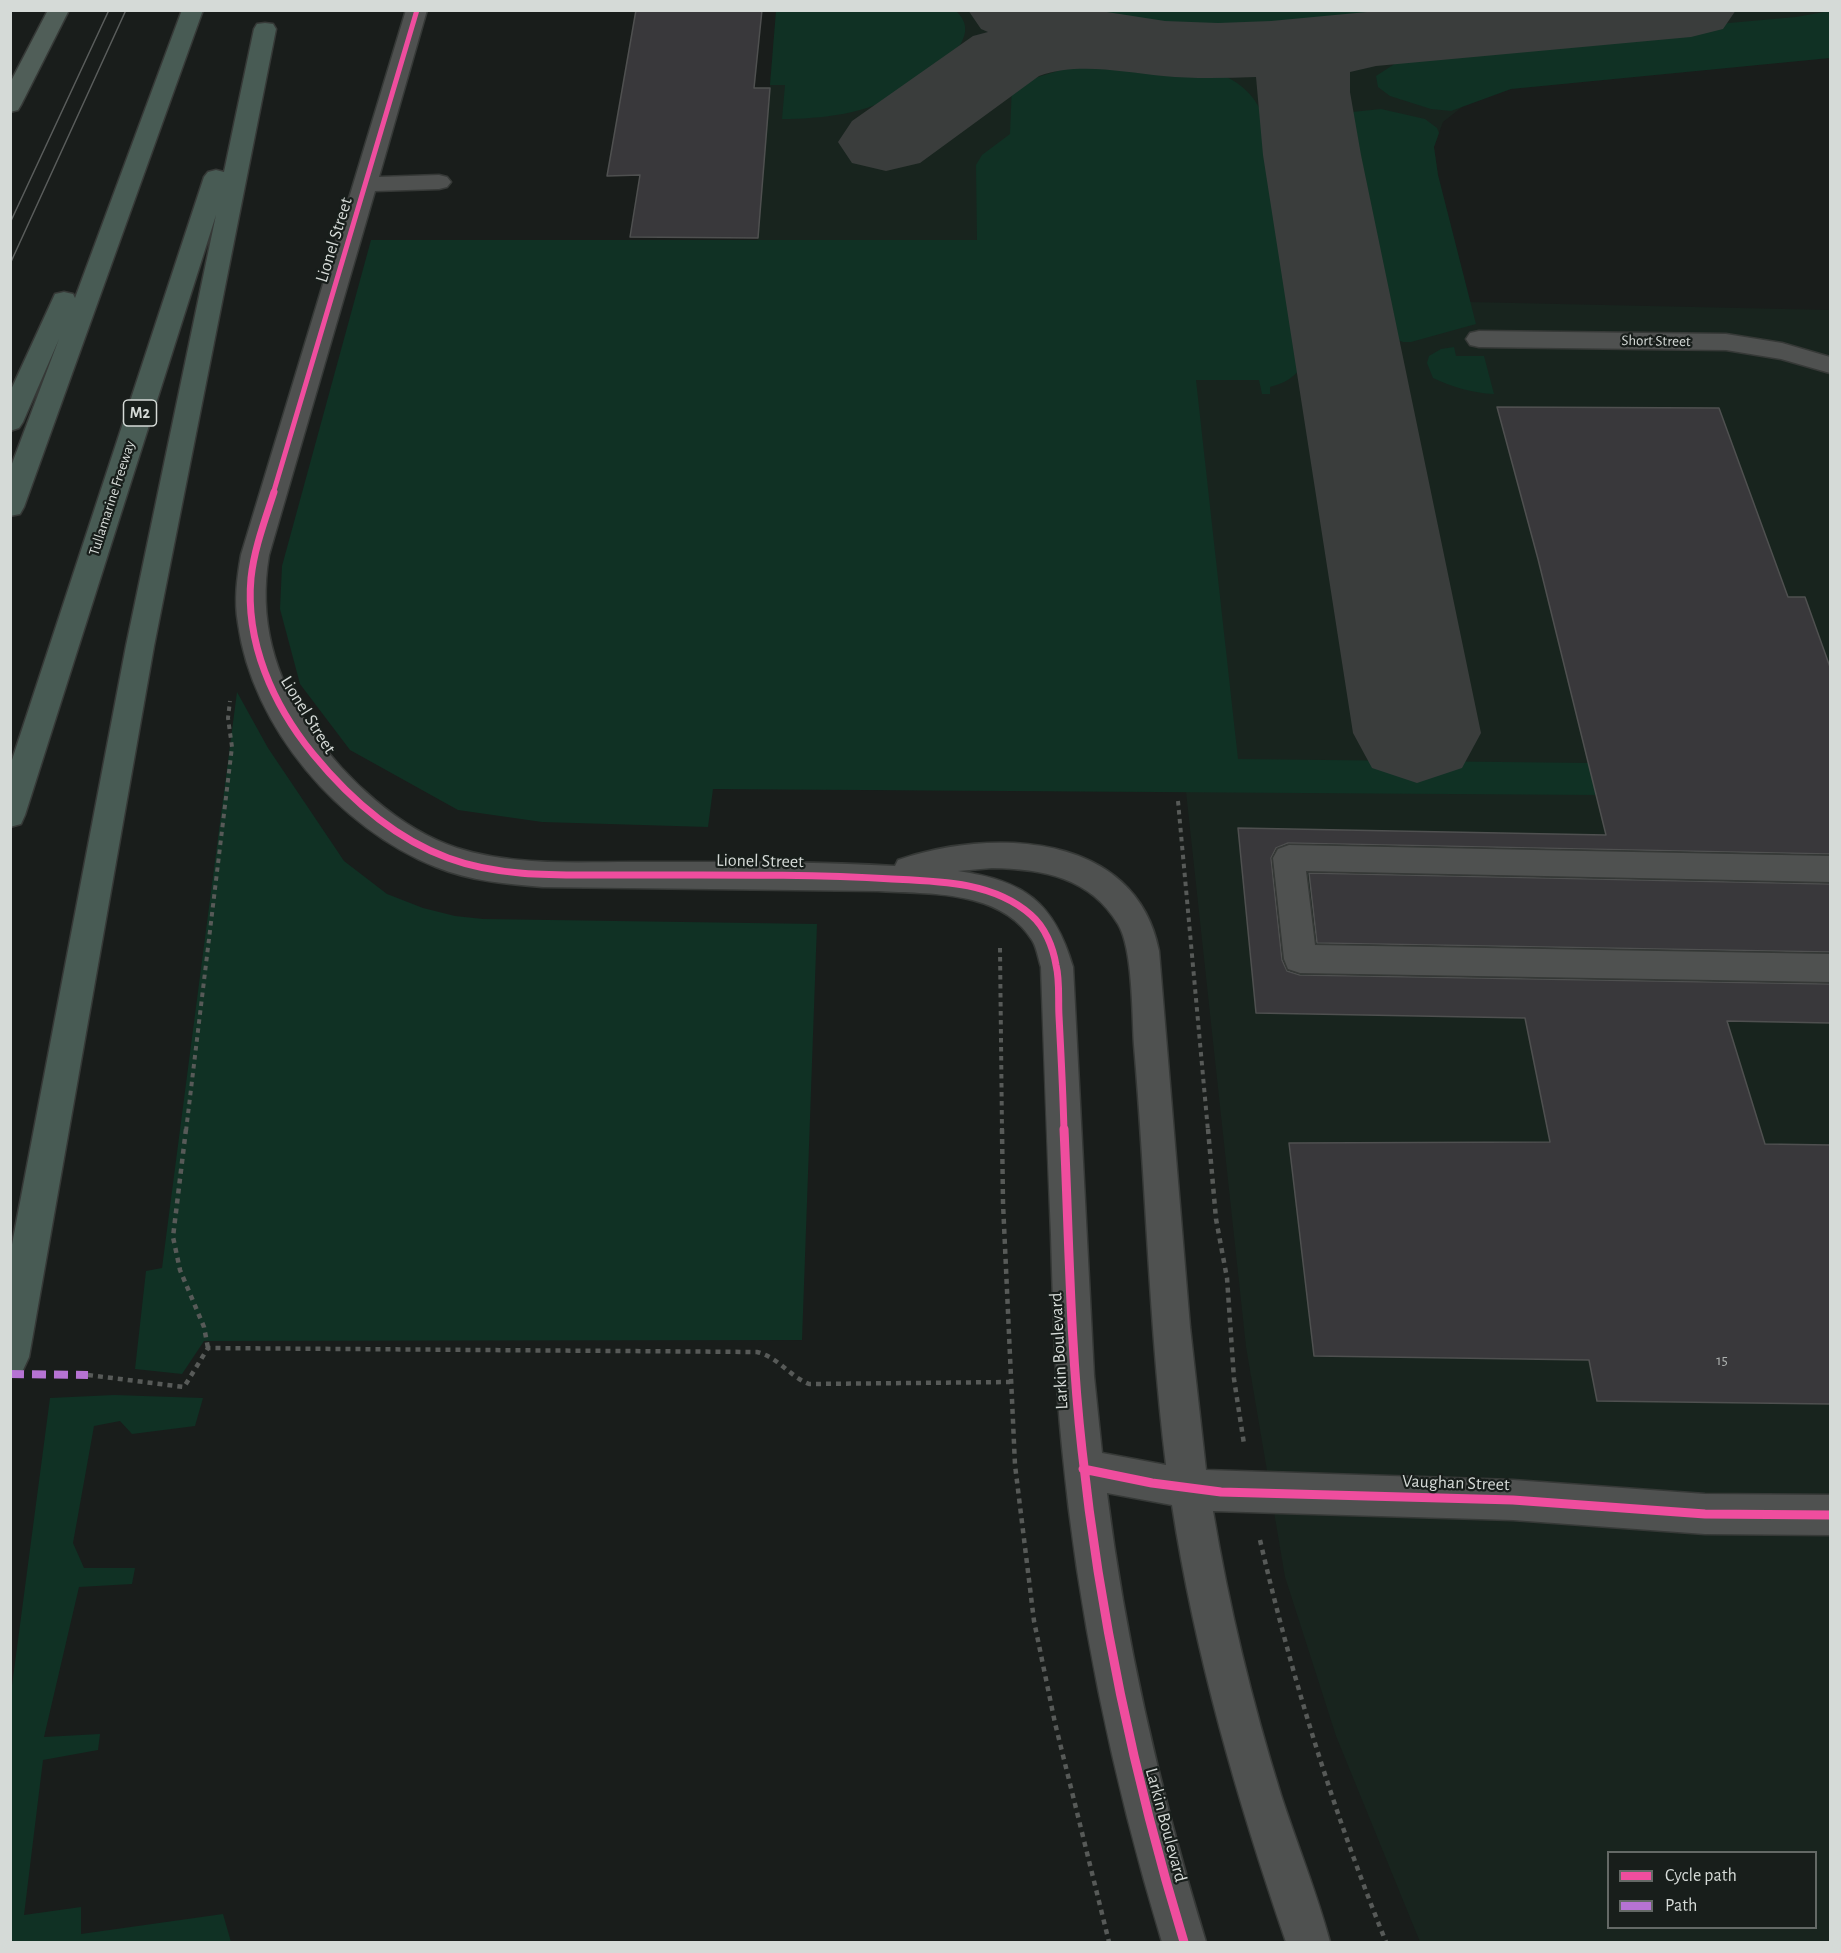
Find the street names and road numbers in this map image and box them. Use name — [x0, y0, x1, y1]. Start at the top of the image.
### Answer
street label: Lionel Street — [311, 195, 357, 285]
street label: Short Street — [1621, 331, 1691, 351]
road number: M2 — [124, 400, 156, 426]
street label: Tullamarine Freeway — [85, 438, 139, 558]
street label: Lionel Street — [276, 672, 340, 758]
street label: Lionel Street — [716, 849, 804, 873]
street label: Larkin Boulevard — [1045, 1292, 1073, 1410]
street label: Vaughan Street — [1402, 1470, 1510, 1496]
street label: Larkin Boulevard — [1140, 1766, 1192, 1884]

